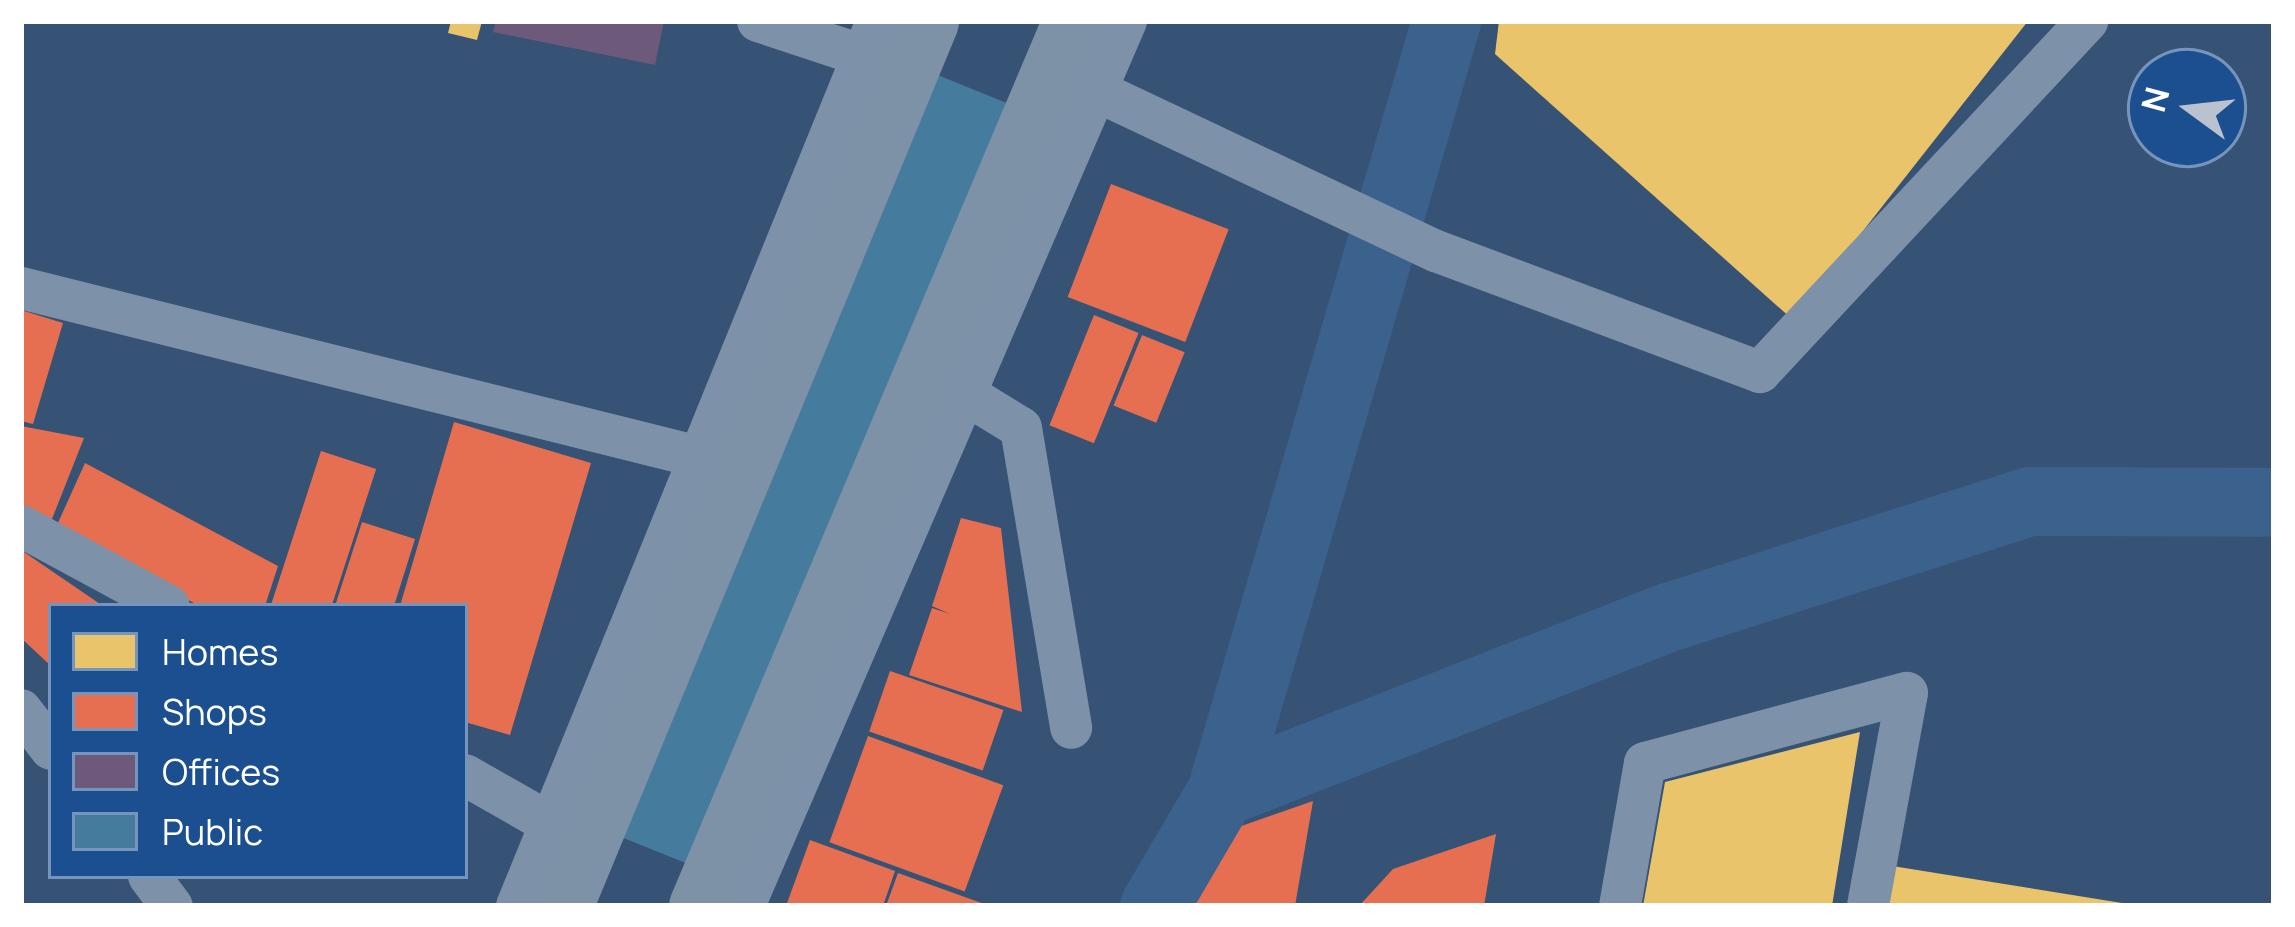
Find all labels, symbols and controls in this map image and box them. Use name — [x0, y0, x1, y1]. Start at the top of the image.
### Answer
north arrow — [2127, 48, 2247, 168]
text: N — [2130, 82, 2179, 117]
legend — [48, 603, 468, 879]
text: Homes — [162, 627, 278, 676]
text: Shops — [162, 687, 267, 736]
text: Offices — [162, 747, 280, 796]
text: Public — [162, 807, 263, 856]

